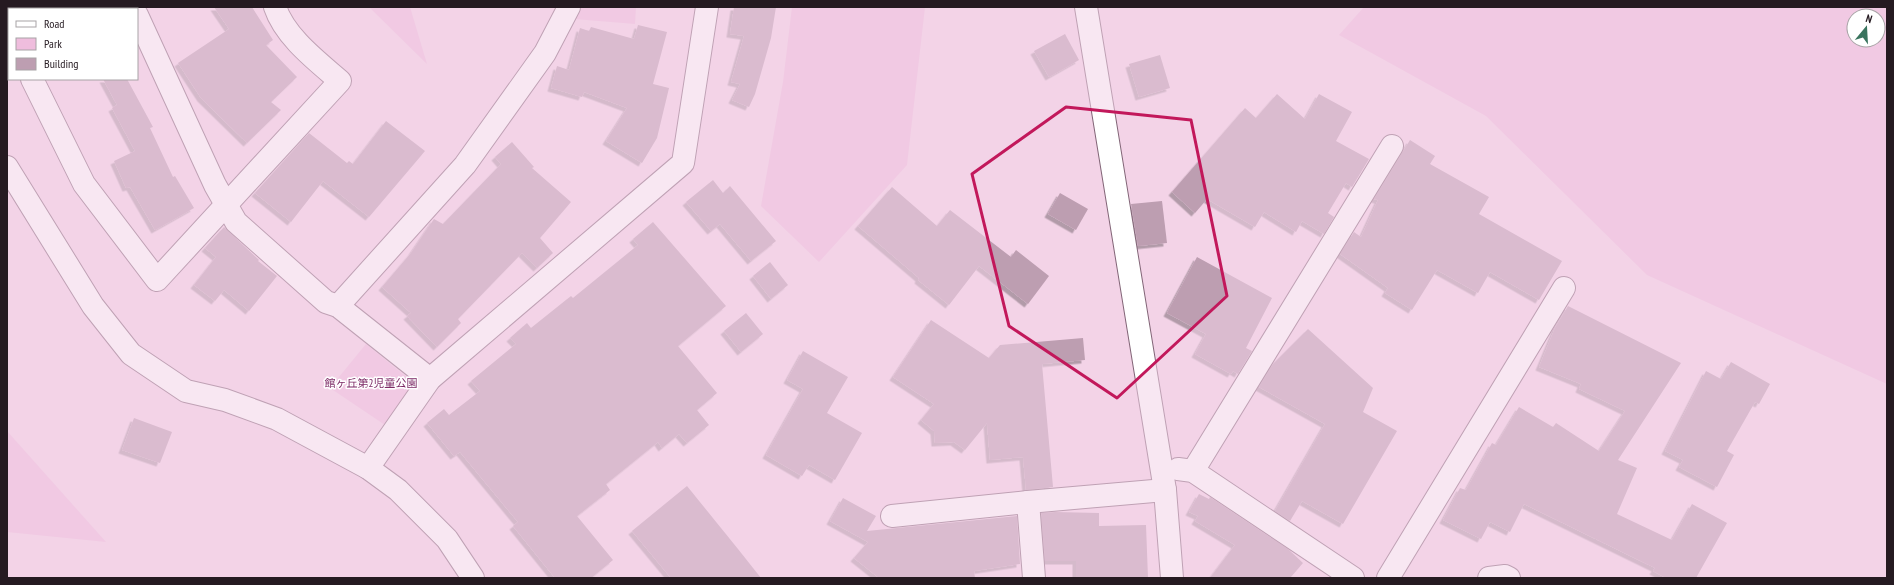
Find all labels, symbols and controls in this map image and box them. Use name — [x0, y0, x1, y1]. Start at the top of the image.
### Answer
legend — [8, 8, 138, 80]
north arrow — [1846, 8, 1886, 48]
text: N — [1864, 11, 1874, 26]
text: Road — [44, 16, 64, 31]
text: Park — [44, 36, 62, 51]
text: Building — [44, 56, 79, 71]
park label: 館ヶ丘第2児童公園 — [325, 376, 417, 390]

